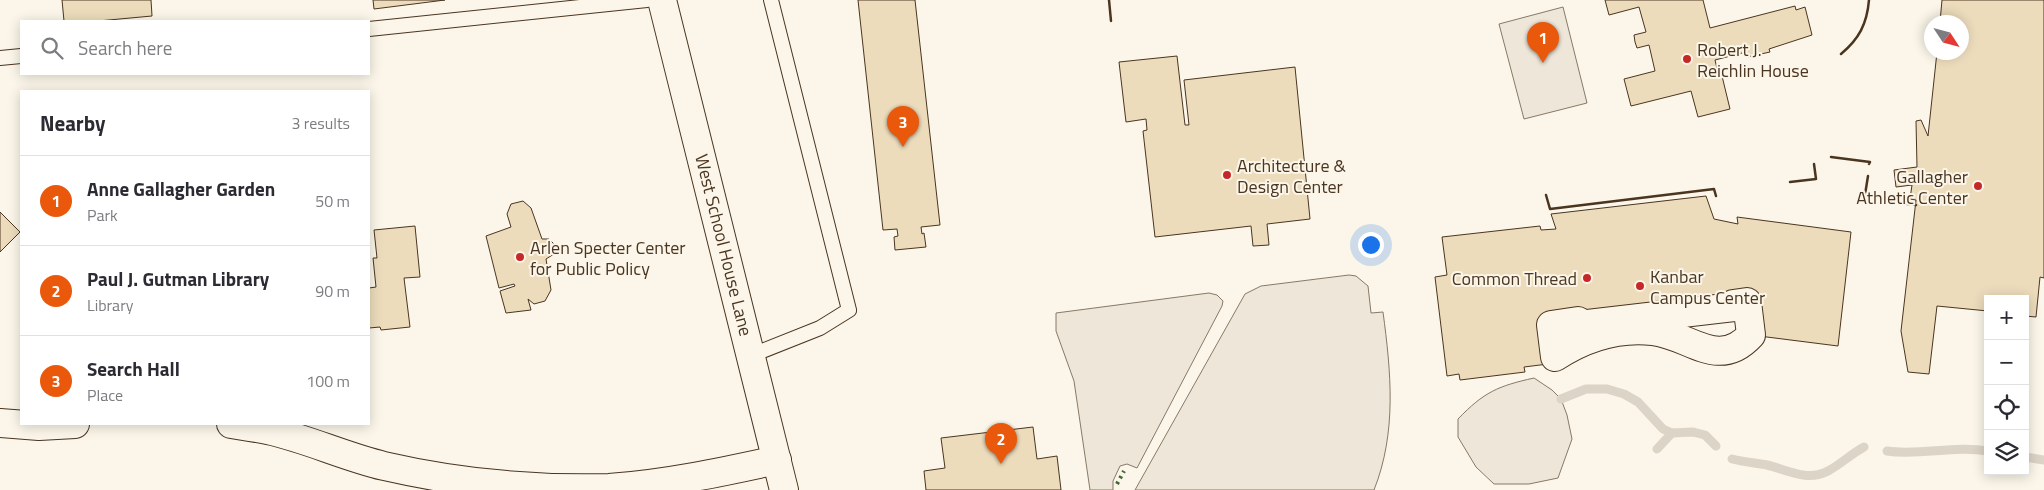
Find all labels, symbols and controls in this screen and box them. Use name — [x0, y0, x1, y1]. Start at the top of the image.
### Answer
north arrow — [1924, 15, 1969, 60]
search box — [20, 20, 370, 75]
pin: 1 — [1527, 22, 1559, 63]
text: Search here — [78, 33, 172, 62]
icon: search — [38, 34, 66, 62]
place label: Robert J. Reichlin House — [1697, 36, 1809, 84]
marker: Robert J. Reichlin House — [1681, 53, 1693, 65]
pin: 3 — [887, 106, 919, 147]
text: Nearby — [40, 107, 105, 139]
text: 3 results — [291, 111, 350, 135]
street label: West School House Lane — [688, 151, 760, 339]
place label: Architecture & Design Center — [1237, 152, 1346, 200]
place label: Gallagher Athletic Center — [1856, 163, 1968, 211]
marker: Architecture & Design Center — [1221, 169, 1233, 181]
text: Anne Gallagher Garden — [87, 174, 275, 203]
marker: Gallagher Athletic Center — [1972, 180, 1984, 192]
text: 1 — [52, 189, 60, 213]
text: 50 m — [315, 189, 350, 213]
text: Park — [87, 203, 118, 227]
your location — [1358, 232, 1384, 258]
place label: Arlen Specter Center for Public Policy — [530, 234, 686, 282]
marker: Arlen Specter Center for Public Policy — [514, 251, 526, 263]
place label: Kanbar Campus Center — [1650, 263, 1765, 311]
text: Paul J. Gutman Library — [87, 264, 269, 293]
place label: Common Thread — [1452, 265, 1577, 292]
marker: Common Thread — [1581, 272, 1593, 284]
text: 2 — [52, 279, 60, 303]
text: 90 m — [315, 279, 350, 303]
marker: Kanbar Campus Center — [1634, 280, 1646, 292]
text: Library — [87, 293, 133, 317]
map controls — [1984, 295, 2029, 475]
button: + — [1984, 295, 2029, 340]
button: − — [1984, 340, 2029, 385]
text: Search Hall — [87, 354, 180, 383]
text: 3 — [52, 369, 60, 393]
text: 100 m — [306, 369, 350, 393]
text: Place — [87, 383, 123, 407]
button: locate — [1984, 385, 2029, 430]
pin: 2 — [985, 423, 1017, 464]
button: layers — [1984, 430, 2029, 475]

